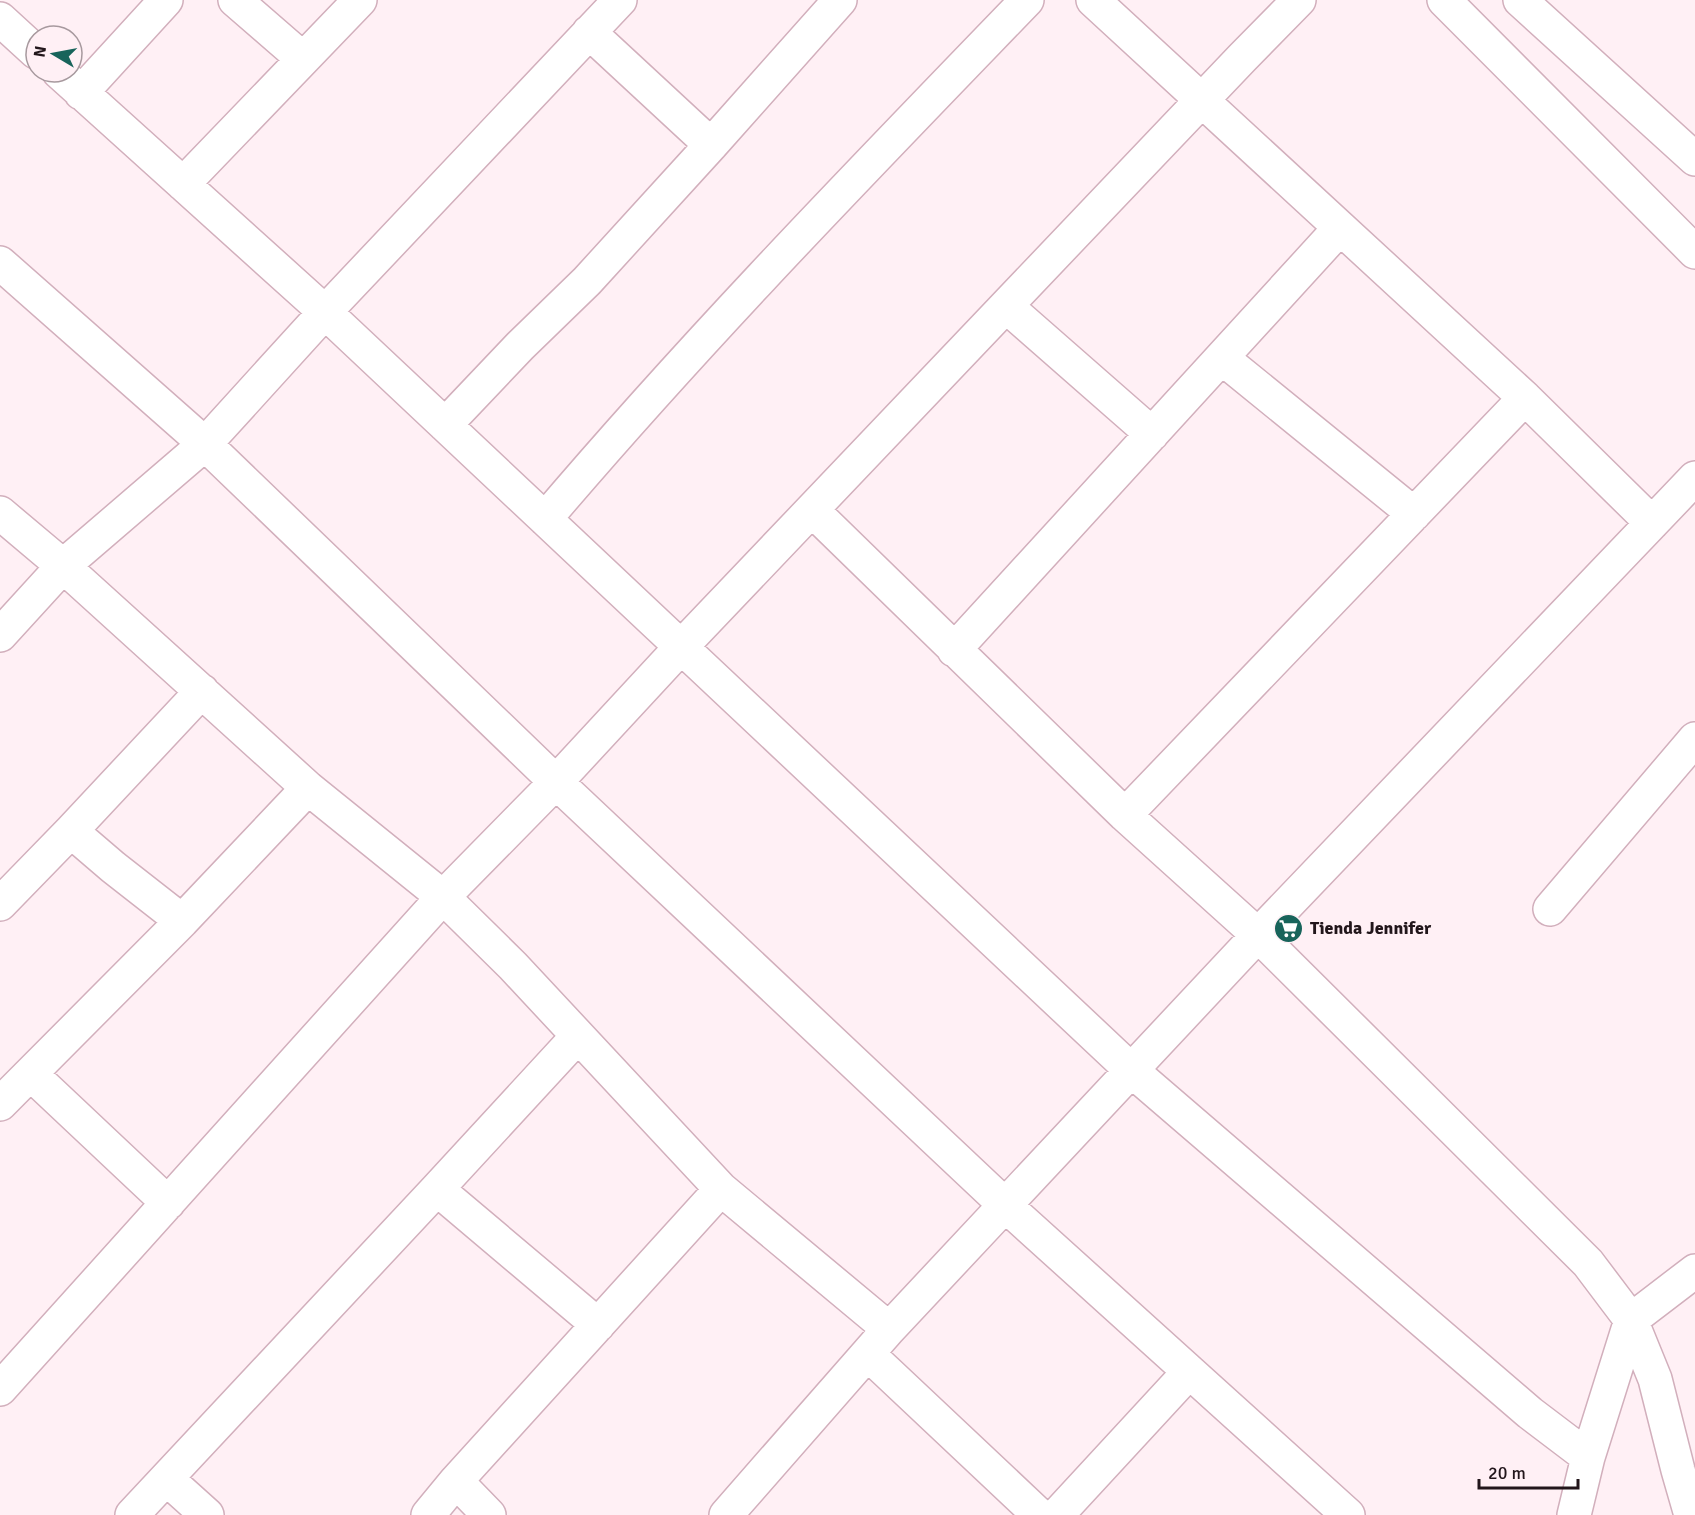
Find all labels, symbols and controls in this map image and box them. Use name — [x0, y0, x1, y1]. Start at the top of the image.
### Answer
north arrow — [24, 24, 84, 84]
text: N — [29, 44, 51, 59]
supermarket icon: Tienda Jennifer — [1273, 912, 1305, 944]
place label: Tienda Jennifer — [1310, 917, 1432, 939]
scale bar — [1479, 1452, 1578, 1490]
text: 20 m — [1488, 1462, 1526, 1484]

